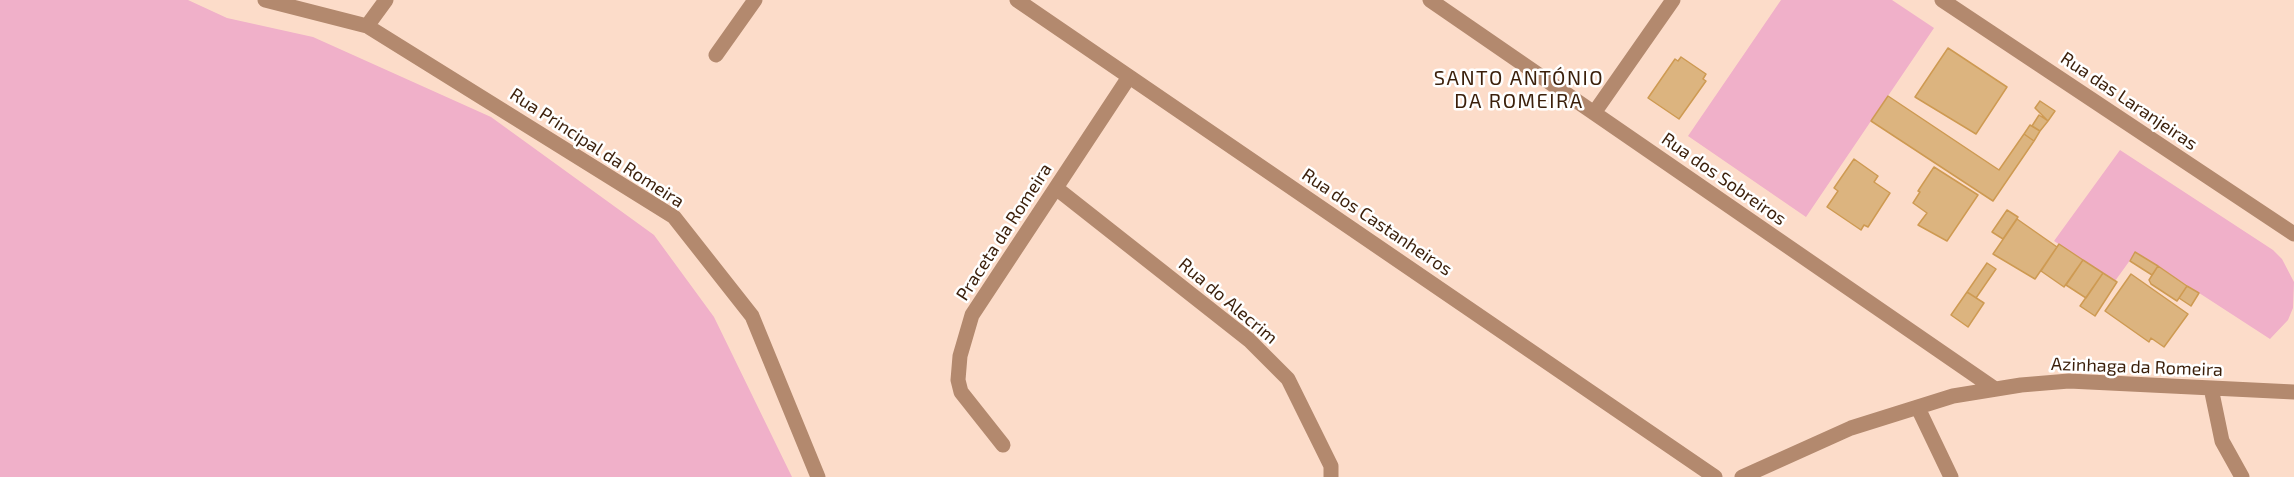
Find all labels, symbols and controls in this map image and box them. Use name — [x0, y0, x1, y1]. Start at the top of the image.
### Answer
street label: Rua das Laranjeiras — [2057, 47, 2201, 155]
district label: SANTO ANTÓNIO DA ROMEIRA — [1434, 66, 1604, 113]
street label: Rua Principal da Romeira — [506, 84, 688, 212]
street label: Rua dos Sobreiros — [1658, 128, 1790, 230]
street label: Praceta da Romeira — [952, 159, 1056, 305]
street label: Rua dos Castanheiros — [1298, 164, 1456, 280]
street label: Rua do Alecrim — [1174, 253, 1282, 349]
street label: Azinhaga da Romeira — [2051, 353, 2223, 381]

